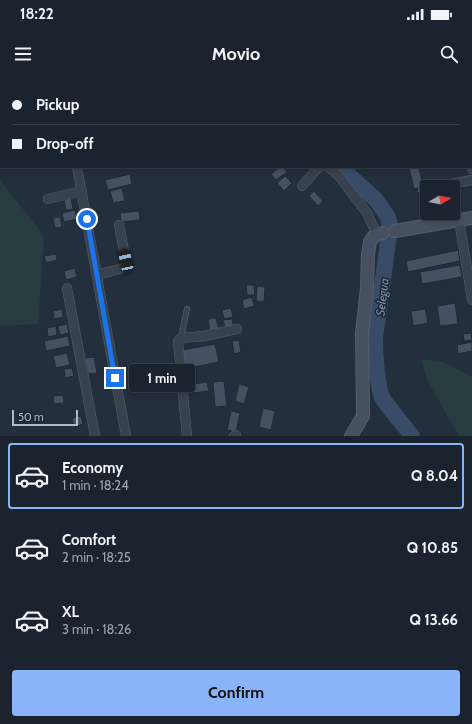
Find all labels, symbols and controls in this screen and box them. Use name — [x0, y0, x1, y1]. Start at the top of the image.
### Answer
text: 18:22 — [20, 5, 54, 23]
icon: menu — [12, 43, 34, 65]
text: Movio — [212, 43, 260, 65]
icon: search — [438, 43, 460, 65]
text: Pickup — [36, 96, 79, 114]
text: Drop-off — [36, 135, 94, 153]
north arrow — [420, 180, 460, 220]
map controls — [420, 180, 460, 220]
route start — [78, 210, 96, 228]
car — [118, 248, 134, 274]
water label: Selegua — [372, 277, 392, 317]
callout: 1 min — [129, 364, 195, 392]
route end — [106, 369, 124, 387]
text: 1 min — [147, 370, 177, 386]
scale bar — [12, 408, 78, 427]
text: 50 m — [18, 410, 44, 424]
icon: car — [14, 458, 50, 494]
text: Economy — [62, 459, 123, 477]
text: Q 8.04 — [411, 467, 458, 485]
text: 1 min · 18:24 — [62, 477, 129, 493]
icon: car — [14, 530, 50, 566]
text: Comfort — [62, 531, 116, 549]
text: Q 10.85 — [407, 539, 458, 557]
text: 2 min · 18:25 — [62, 549, 131, 565]
icon: car — [14, 602, 50, 638]
text: XL — [62, 603, 79, 621]
text: Q 13.66 — [409, 611, 458, 629]
text: 3 min · 18:26 — [62, 621, 131, 637]
button: Confirm — [12, 670, 460, 716]

